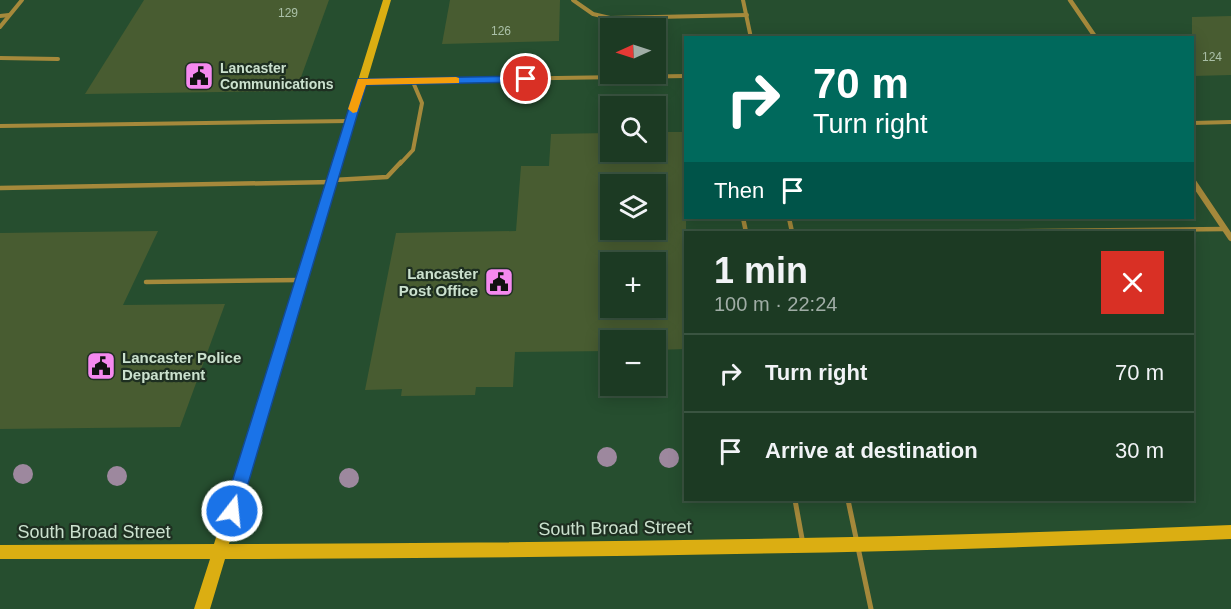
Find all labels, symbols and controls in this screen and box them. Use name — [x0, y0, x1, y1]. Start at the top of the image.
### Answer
house number: 129 — [278, 6, 298, 20]
north arrow — [600, 18, 666, 84]
map controls — [600, 18, 666, 396]
house number: 126 — [491, 24, 511, 38]
house number: 124 — [1202, 50, 1222, 64]
pin — [500, 53, 551, 104]
public building icon: Lancaster Communications — [183, 60, 215, 92]
place label: Lancaster Communications — [220, 60, 334, 92]
icon: right — [714, 60, 792, 138]
text: 70 m — [813, 60, 909, 107]
icon: arrive — [509, 62, 542, 95]
button: search — [600, 96, 666, 162]
text: Turn right — [813, 109, 928, 139]
button: layers — [600, 174, 666, 240]
icon: arrive — [776, 174, 809, 207]
text: Then — [714, 178, 764, 203]
text: 1 min — [714, 250, 808, 291]
button: close — [1101, 251, 1164, 314]
button: + — [600, 252, 666, 318]
place label: Lancaster Post Office — [399, 265, 478, 299]
public building icon: Lancaster Post Office — [483, 266, 515, 298]
text: 100 m · 22:24 — [714, 293, 837, 315]
button: − — [600, 330, 666, 396]
place label: Lancaster Police Department — [122, 349, 241, 383]
public building icon: Lancaster Police Department — [85, 350, 117, 382]
icon: right — [714, 357, 747, 390]
text: Turn right — [765, 360, 867, 385]
text: 70 m — [1115, 360, 1164, 385]
icon: arrive — [714, 435, 747, 468]
text: Arrive at destination — [765, 438, 978, 463]
text: 30 m — [1115, 438, 1164, 463]
position arrow — [200, 479, 264, 543]
street label: South Broad Street — [538, 517, 692, 539]
street label: South Broad Street — [17, 522, 171, 542]

